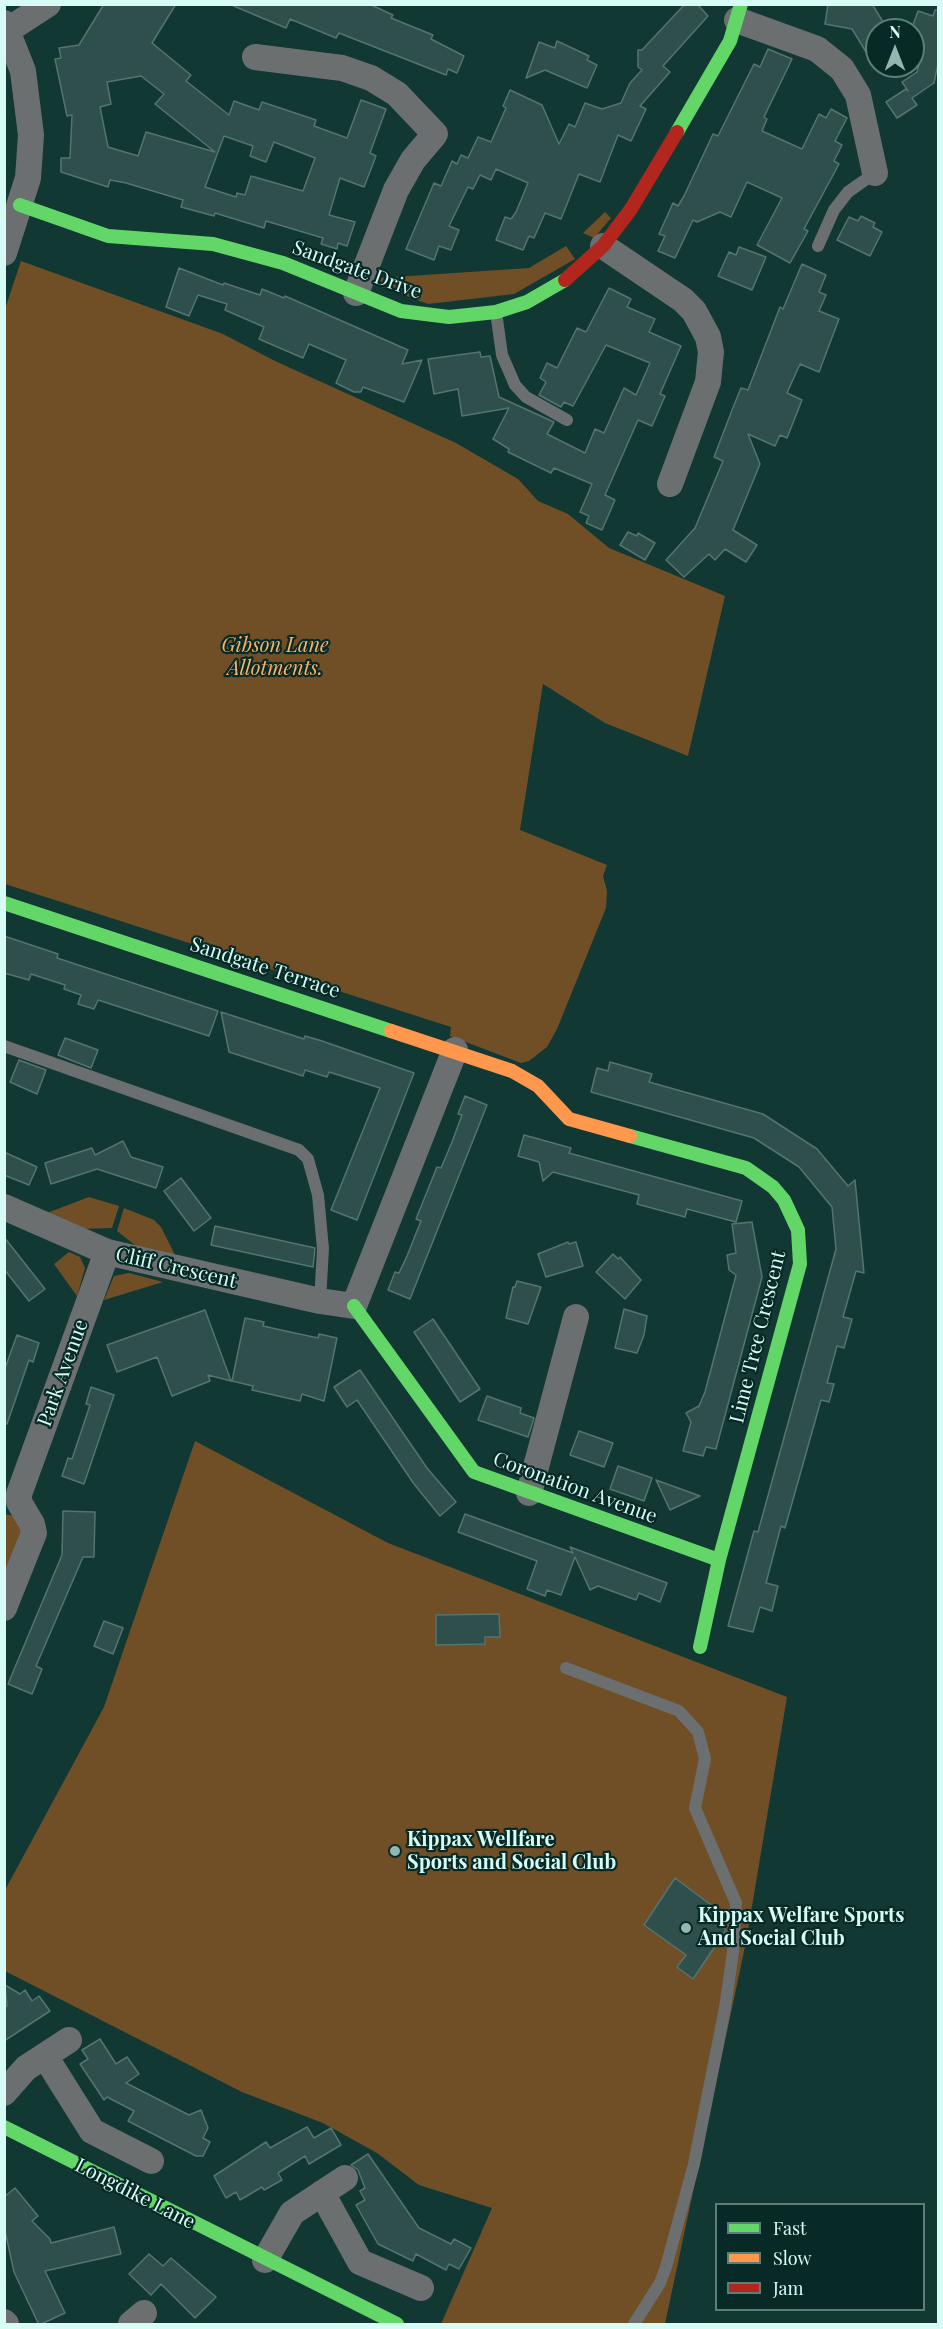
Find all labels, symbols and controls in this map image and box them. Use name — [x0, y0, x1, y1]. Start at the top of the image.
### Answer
north arrow — [865, 18, 925, 78]
text: N — [889, 21, 901, 42]
street label: Sandgate Drive — [289, 236, 425, 304]
park label: Gibson Lane Allotments. — [221, 634, 329, 681]
street label: Sandgate Terrace — [187, 932, 343, 1004]
street label: Cliff Crescent — [113, 1242, 239, 1294]
street label: Lime Tree Crescent — [725, 1248, 791, 1426]
street label: Park Avenue — [33, 1316, 93, 1430]
street label: Coronation Avenue — [490, 1447, 660, 1529]
place label: Kippax Wellfare Sports and Social Club — [407, 1828, 616, 1875]
marker: Kippax Wellfare Sports and Social Club — [388, 1844, 402, 1858]
place label: Kippax Welfare Sports And Social Club — [698, 1904, 904, 1951]
marker: Kippax Welfare Sports And Social Club — [679, 1921, 693, 1935]
street label: Longdike Lane — [71, 2153, 199, 2235]
legend — [715, 2203, 925, 2311]
text: Fast — [773, 2216, 806, 2240]
text: Slow — [773, 2246, 811, 2270]
text: Jam — [773, 2276, 803, 2300]

